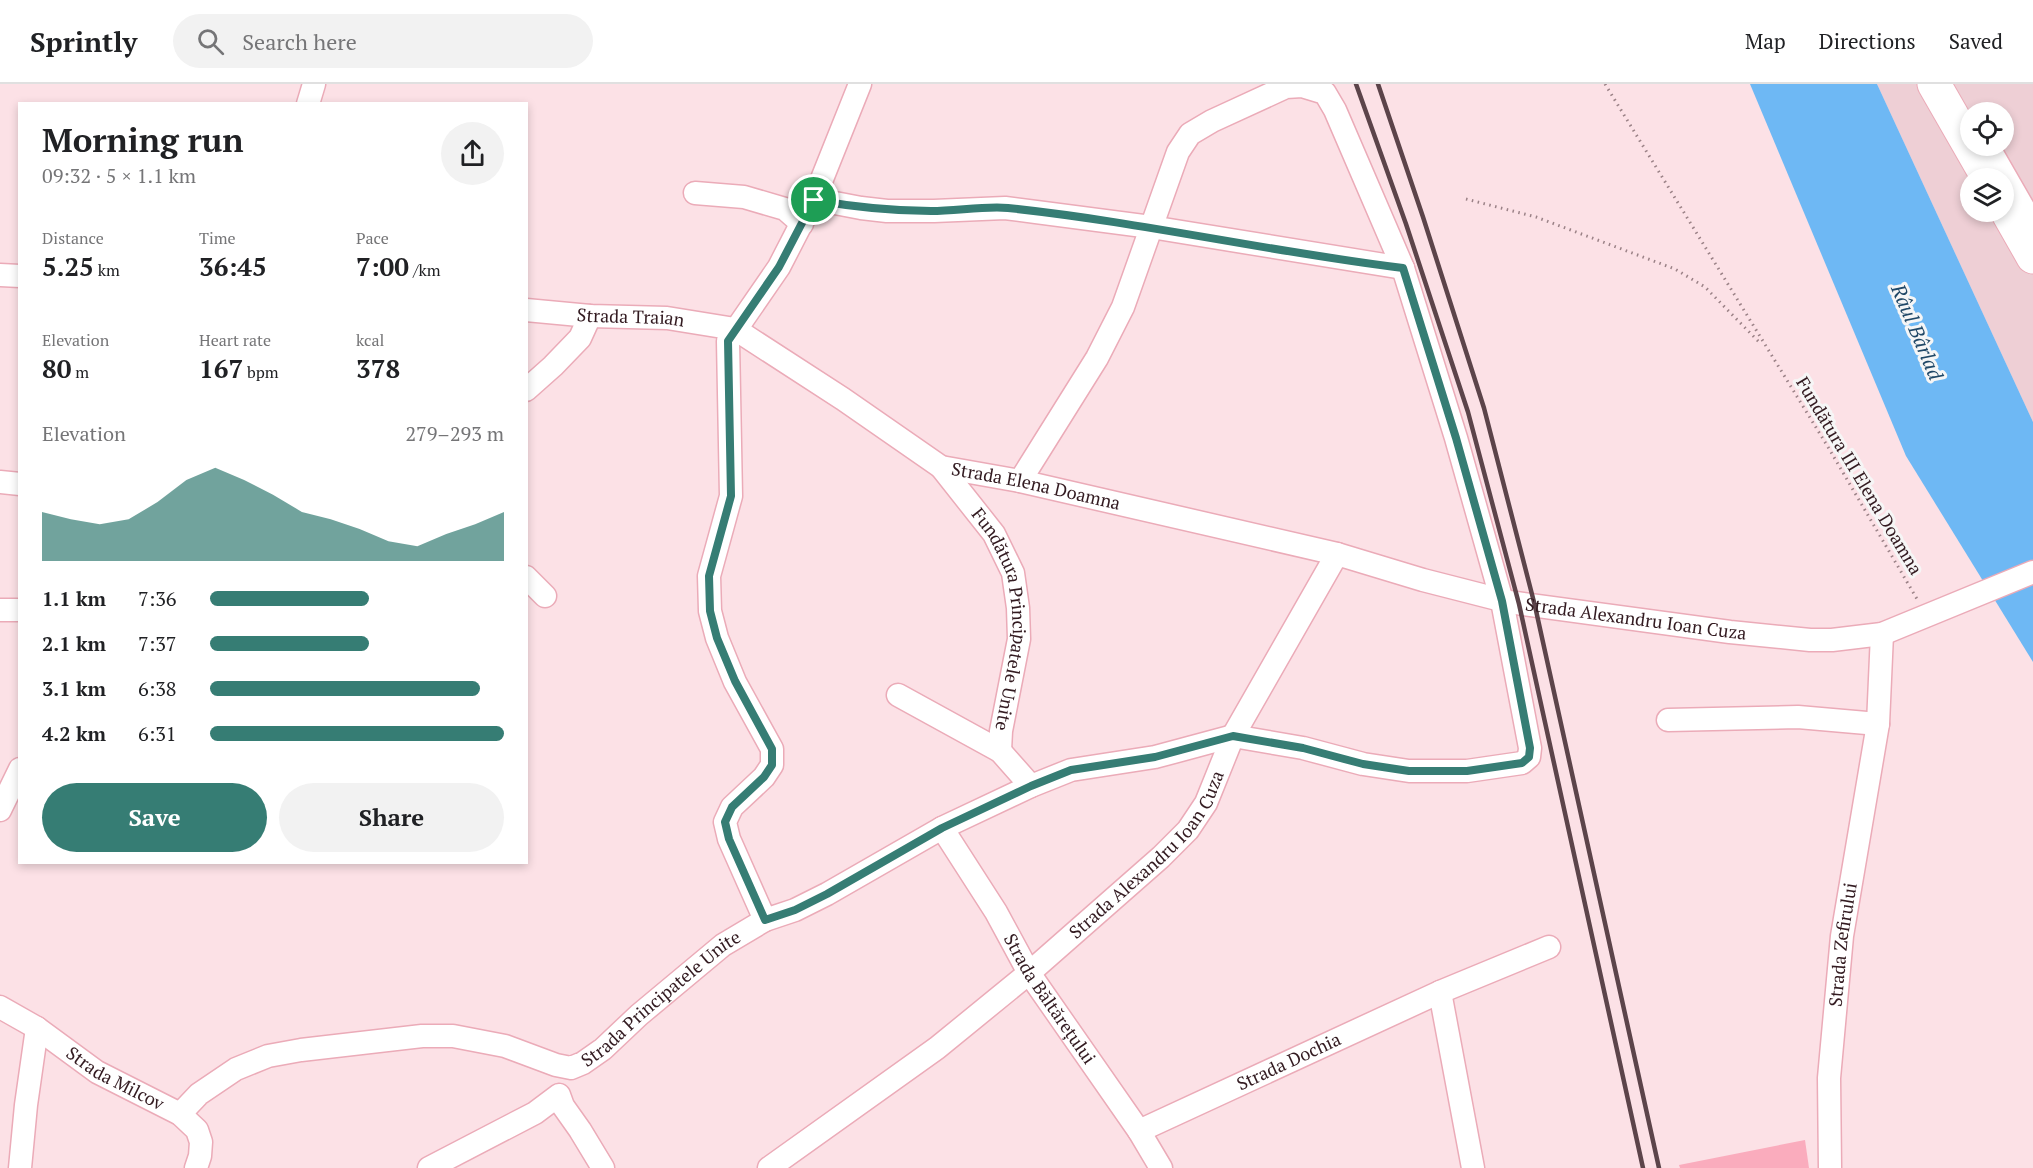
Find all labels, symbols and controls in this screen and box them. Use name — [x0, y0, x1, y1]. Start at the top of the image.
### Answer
search box — [173, 14, 593, 68]
text: Sprintly — [30, 23, 137, 60]
icon: search — [194, 25, 227, 58]
text: Search here — [242, 27, 357, 56]
text: Map — [1745, 27, 1786, 55]
text: Directions — [1819, 27, 1916, 55]
text: Saved — [1949, 27, 2003, 55]
map controls — [1960, 102, 2014, 222]
button: locate — [1960, 102, 2014, 156]
text: Morning run — [42, 118, 244, 161]
button: share — [441, 122, 504, 185]
text: 09:32 · 5 × 1.1 km — [42, 162, 196, 189]
button: layers — [1960, 168, 2014, 222]
pin — [788, 174, 839, 225]
icon: arrive — [797, 183, 830, 216]
text: Distance — [42, 227, 104, 249]
text: Time — [199, 227, 236, 249]
text: Pace — [356, 227, 389, 249]
text: 5.25 — [42, 249, 94, 283]
text: 36:45 — [199, 249, 267, 283]
text: 7:00 — [356, 249, 409, 283]
text: km — [94, 259, 120, 281]
text: /km — [409, 259, 440, 281]
water label: Râul Bârlad — [1885, 279, 1950, 384]
street label: Strada Traian — [576, 302, 687, 332]
text: Elevation — [42, 329, 109, 351]
text: Heart rate — [199, 329, 271, 351]
text: kcal — [356, 329, 384, 351]
text: 80 — [42, 351, 71, 385]
text: 167 — [199, 351, 243, 385]
text: 378 — [356, 351, 400, 385]
text: m — [71, 361, 89, 383]
text: bpm — [243, 361, 279, 383]
street label: Fundătura III Elena Doamna — [1791, 372, 1929, 579]
text: Elevation — [42, 420, 126, 447]
text: 279–293 m — [405, 420, 504, 447]
street label: Strada Elena Doamna — [950, 456, 1123, 515]
street label: Fundătura Principatele Unite — [967, 503, 1033, 733]
text: 1.1 km — [42, 585, 106, 612]
text: 7:36 — [138, 585, 177, 612]
street label: Strada Alexandru Ioan Cuza — [1524, 591, 1748, 645]
text: 2.1 km — [42, 630, 106, 657]
text: 7:37 — [138, 630, 177, 657]
text: 3.1 km — [42, 675, 106, 702]
text: 6:38 — [138, 675, 177, 702]
text: 4.2 km — [42, 720, 106, 747]
text: 6:31 — [138, 720, 177, 747]
street label: Strada Alexandru Ioan Cuza — [1063, 767, 1229, 943]
button: Save — [42, 783, 267, 852]
button: Share — [279, 783, 504, 852]
street label: Strada Zefirului — [1823, 881, 1862, 1008]
street label: Strada Principatele Unite — [576, 924, 745, 1072]
street label: Strada Băltărețului — [999, 929, 1102, 1068]
street label: Strada Dochia — [1232, 1027, 1344, 1095]
street label: Strada Milcov — [62, 1041, 169, 1115]

